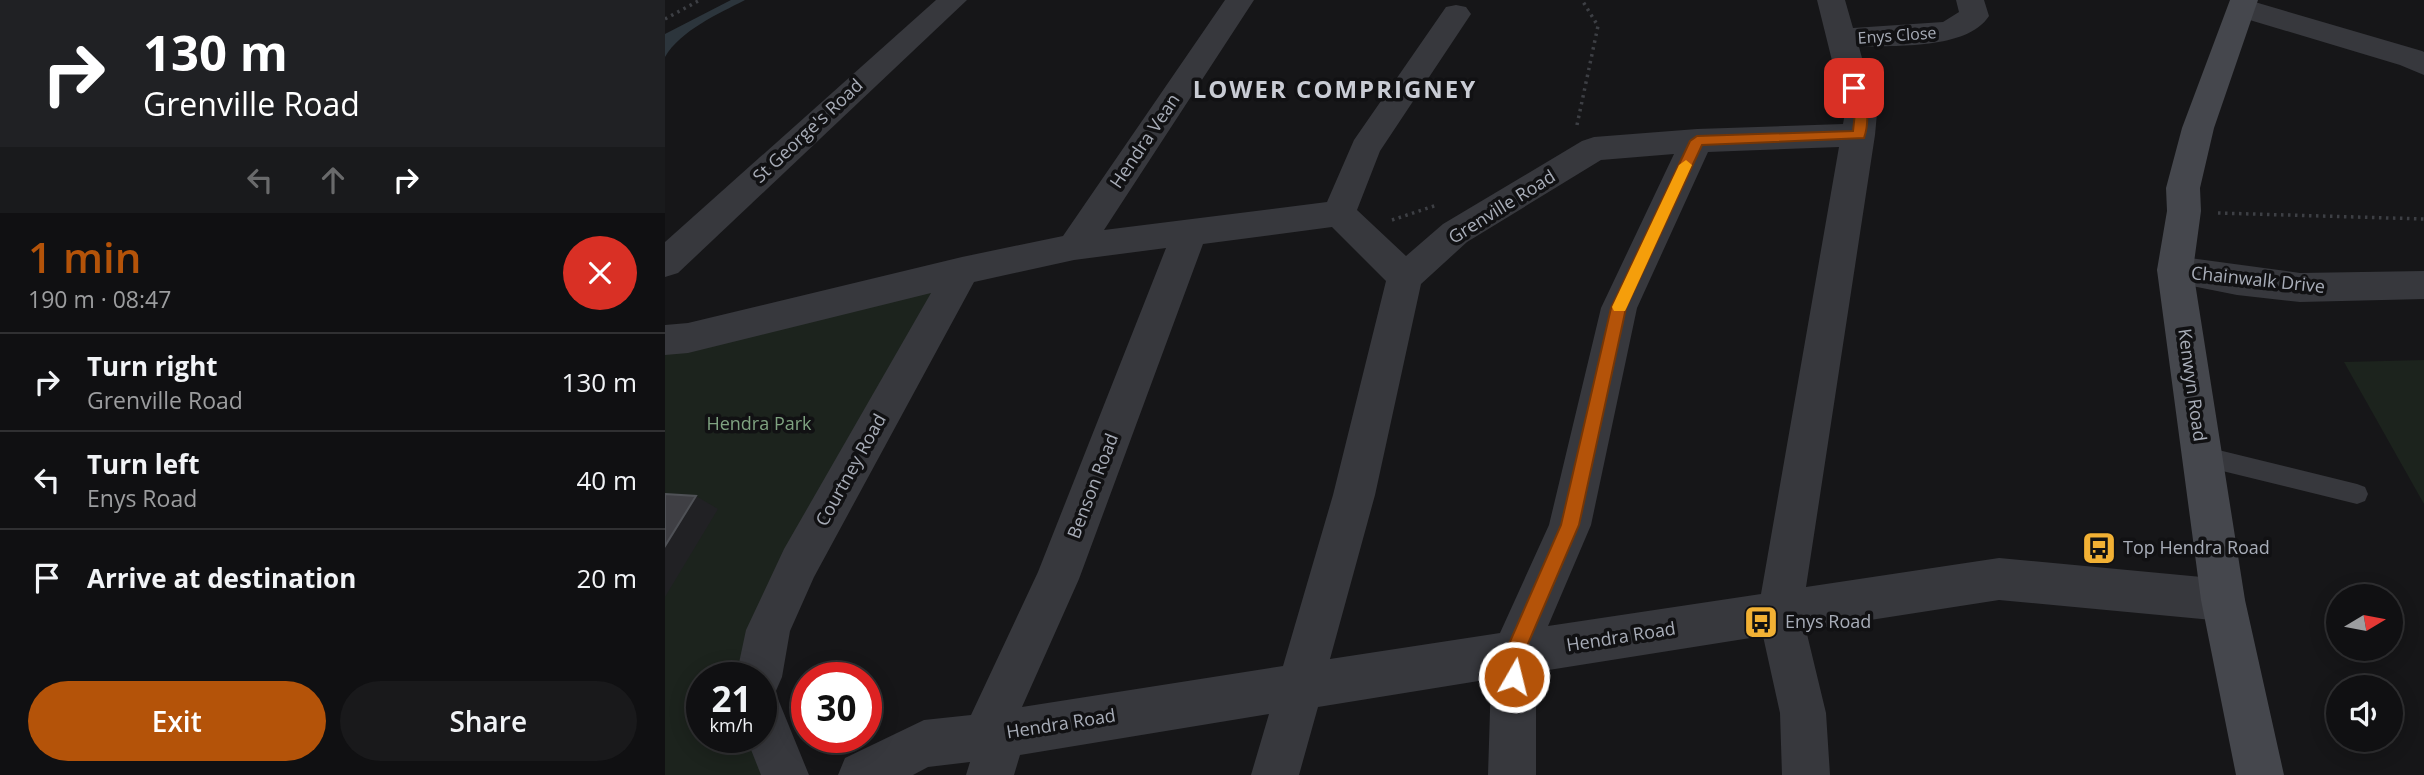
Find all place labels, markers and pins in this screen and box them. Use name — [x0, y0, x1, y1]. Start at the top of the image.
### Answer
pin — [1824, 58, 1884, 118]
bus stop icon: Top Hendra Road — [2080, 529, 2118, 567]
place label: Top Hendra Road — [2123, 535, 2270, 559]
bus stop icon: Enys Road — [1742, 603, 1780, 641]
place label: Enys Road — [1785, 609, 1871, 633]

